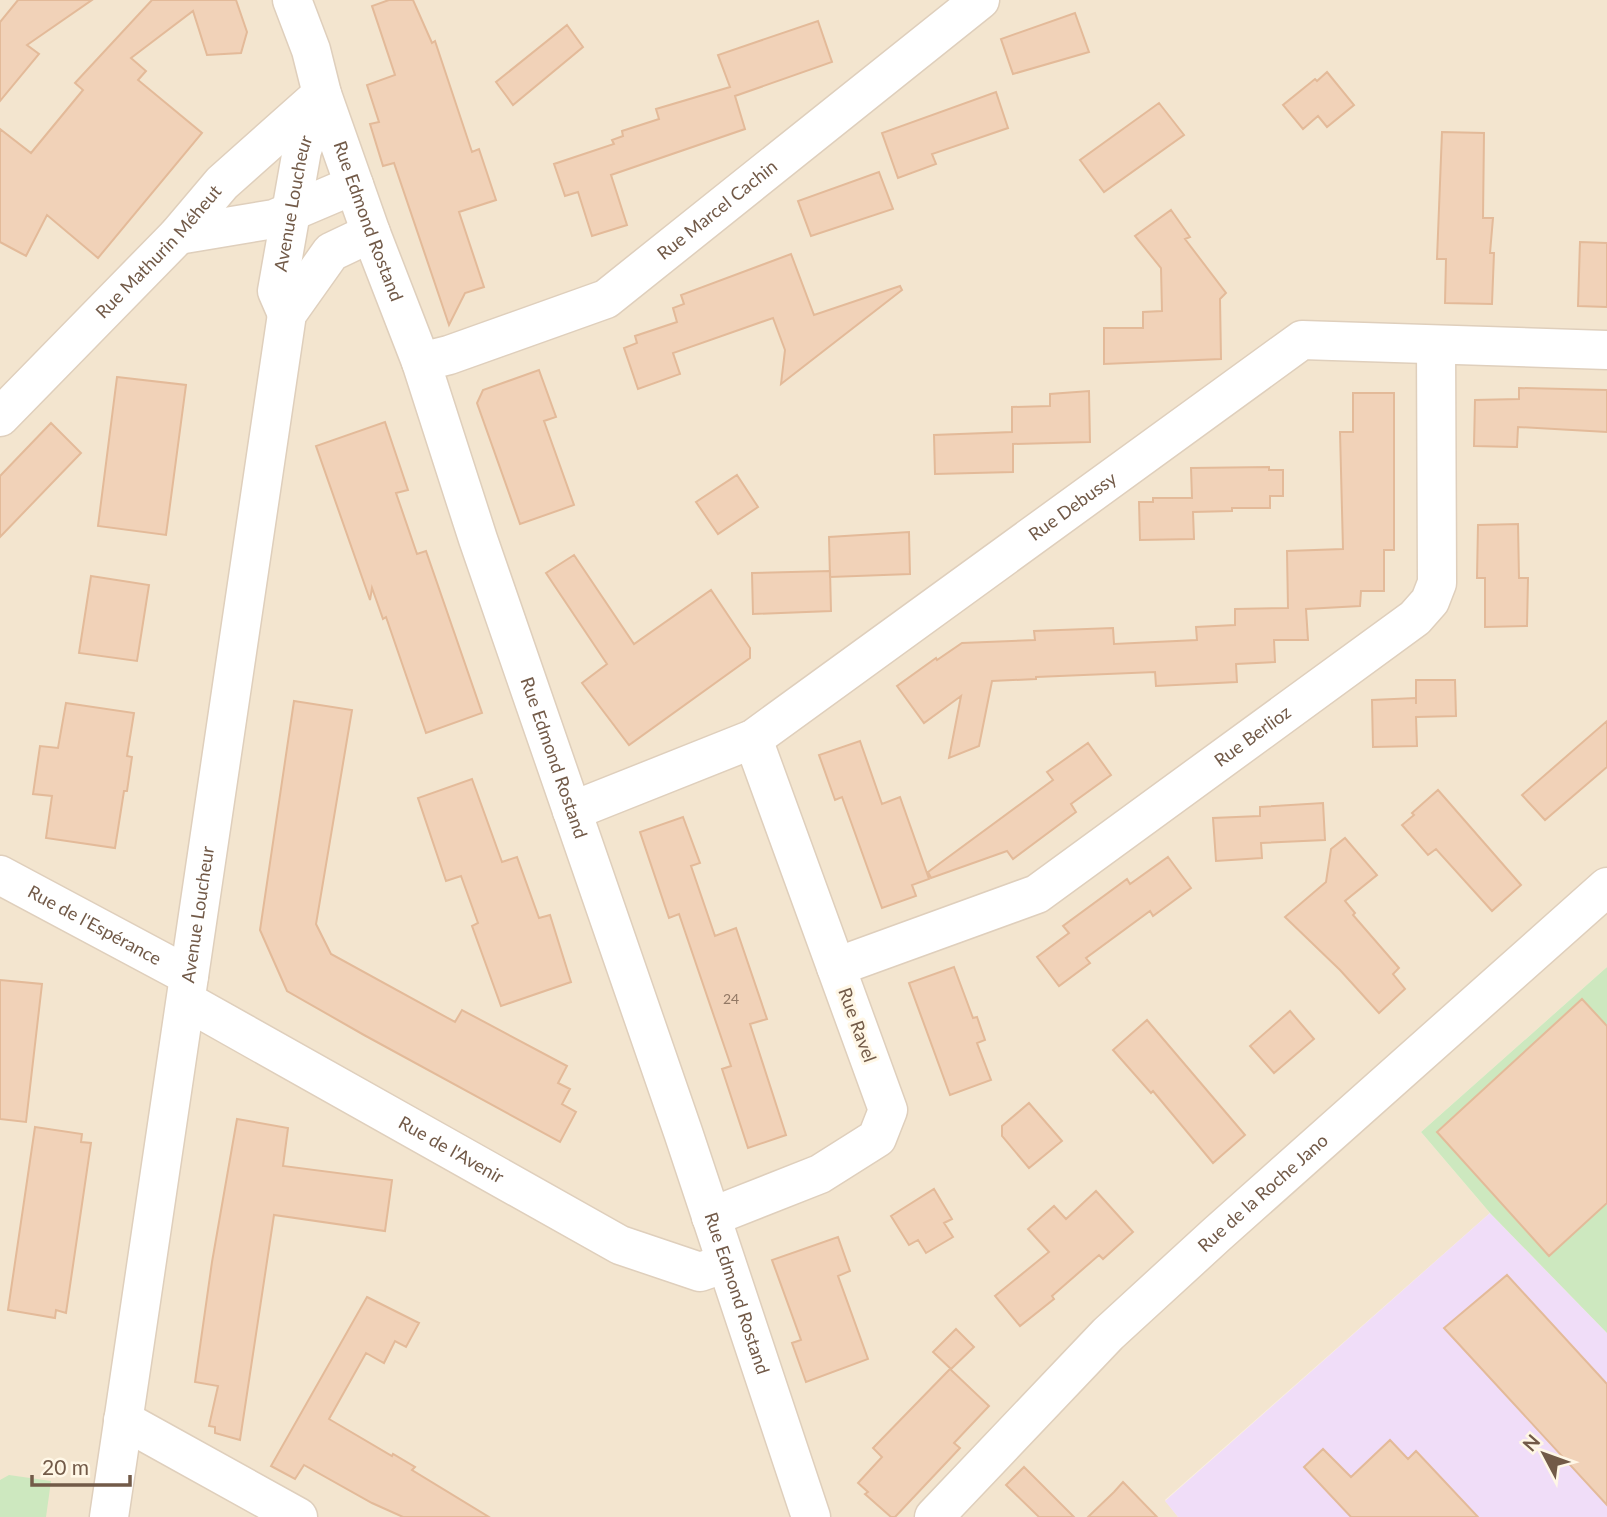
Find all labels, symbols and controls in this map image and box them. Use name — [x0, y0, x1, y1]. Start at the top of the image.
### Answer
street label: Avenue Loucheur — [269, 132, 317, 273]
street label: Rue Edmond Rostand — [329, 138, 408, 304]
street label: Rue Marcel Cachin — [652, 155, 781, 264]
street label: Rue Mathurin Méheut — [91, 180, 226, 323]
street label: Rue Debussy — [1024, 466, 1121, 545]
street label: Rue Edmond Rostand — [517, 674, 593, 841]
street label: Rue Berlioz — [1210, 700, 1295, 771]
street label: Avenue Loucheur — [176, 844, 218, 984]
street label: Rue de l'Espérance — [24, 880, 165, 969]
street label: Rue Ravel — [834, 984, 882, 1065]
house number: 24 — [723, 990, 739, 1007]
street label: Rue de l'Avenir — [395, 1111, 508, 1188]
street label: Rue de la Roche Jano — [1193, 1129, 1332, 1256]
street label: Rue Edmond Rostand — [700, 1209, 775, 1377]
north arrow — [1509, 1419, 1579, 1489]
text: N — [1517, 1429, 1544, 1456]
scale bar — [32, 1444, 130, 1488]
text: 20 m — [42, 1454, 89, 1479]

